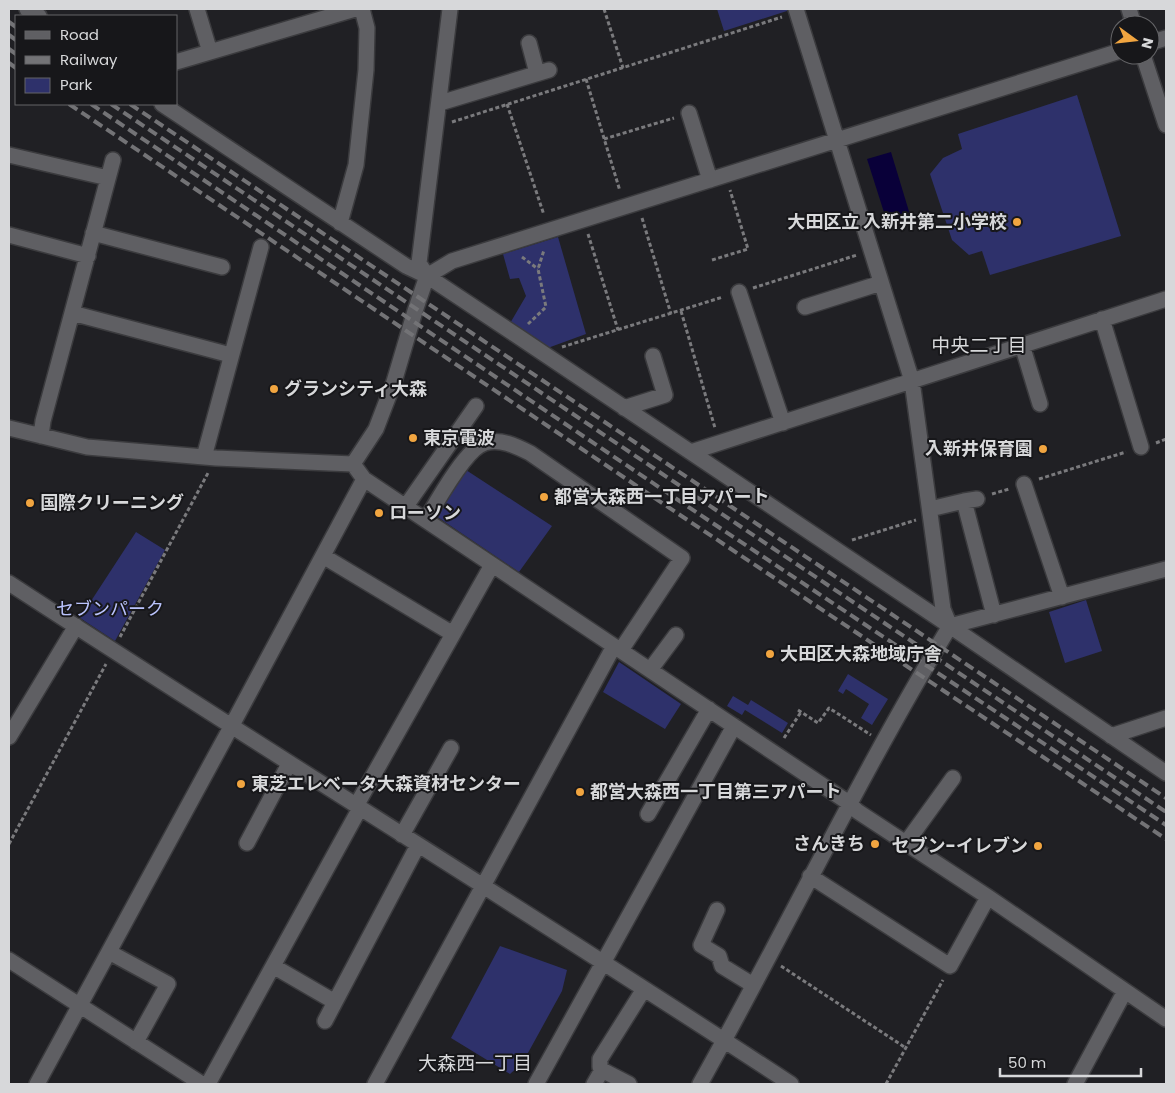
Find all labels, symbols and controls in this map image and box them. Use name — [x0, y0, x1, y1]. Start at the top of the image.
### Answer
legend — [15, 15, 178, 105]
north arrow — [1110, 15, 1160, 65]
text: Road — [60, 24, 99, 45]
text: N — [1137, 36, 1159, 51]
text: Railway — [60, 49, 118, 70]
text: Park — [60, 74, 92, 95]
place label: 大田区立 入新井第二小学校 — [787, 209, 1007, 234]
marker: 大田区立 入新井第二小学校 — [1011, 216, 1023, 228]
district label: 中央二丁目 — [931, 332, 1027, 359]
place label: グランシティ大森 — [284, 376, 427, 401]
marker: グランシティ大森 — [268, 383, 280, 395]
place label: 東京電波 — [423, 425, 495, 450]
marker: 東京電波 — [407, 432, 419, 444]
place label: 入新井保育園 — [925, 436, 1033, 461]
marker: 入新井保育園 — [1037, 443, 1049, 455]
place label: 都営大森西一丁目アパート — [554, 484, 770, 509]
place label: 国際クリーニング — [40, 490, 184, 515]
marker: 都営大森西一丁目アパート — [538, 491, 550, 503]
marker: 国際クリーニング — [24, 497, 36, 509]
place label: ローソン — [389, 500, 461, 525]
marker: ローソン — [373, 507, 385, 519]
park label: セブンパーク — [56, 596, 164, 621]
place label: 大田区大森地域庁舎 — [780, 641, 942, 666]
marker: 大田区大森地域庁舎 — [764, 648, 776, 660]
place label: 東芝エレベータ大森資材センター — [251, 771, 521, 796]
marker: 東芝エレベータ大森資材センター — [235, 778, 247, 790]
place label: 都営大森西一丁目第三アパート — [590, 779, 842, 804]
marker: 都営大森西一丁目第三アパート — [574, 786, 586, 798]
place label: さんきち — [793, 831, 865, 856]
place label: セブン-イレブン — [892, 833, 1028, 858]
marker: さんきち — [869, 838, 881, 850]
marker: セブン-イレブン — [1032, 840, 1044, 852]
scale bar — [1000, 1046, 1141, 1078]
district label: 大森西一丁目 — [418, 1050, 532, 1077]
text: 50 m — [1008, 1052, 1046, 1073]

